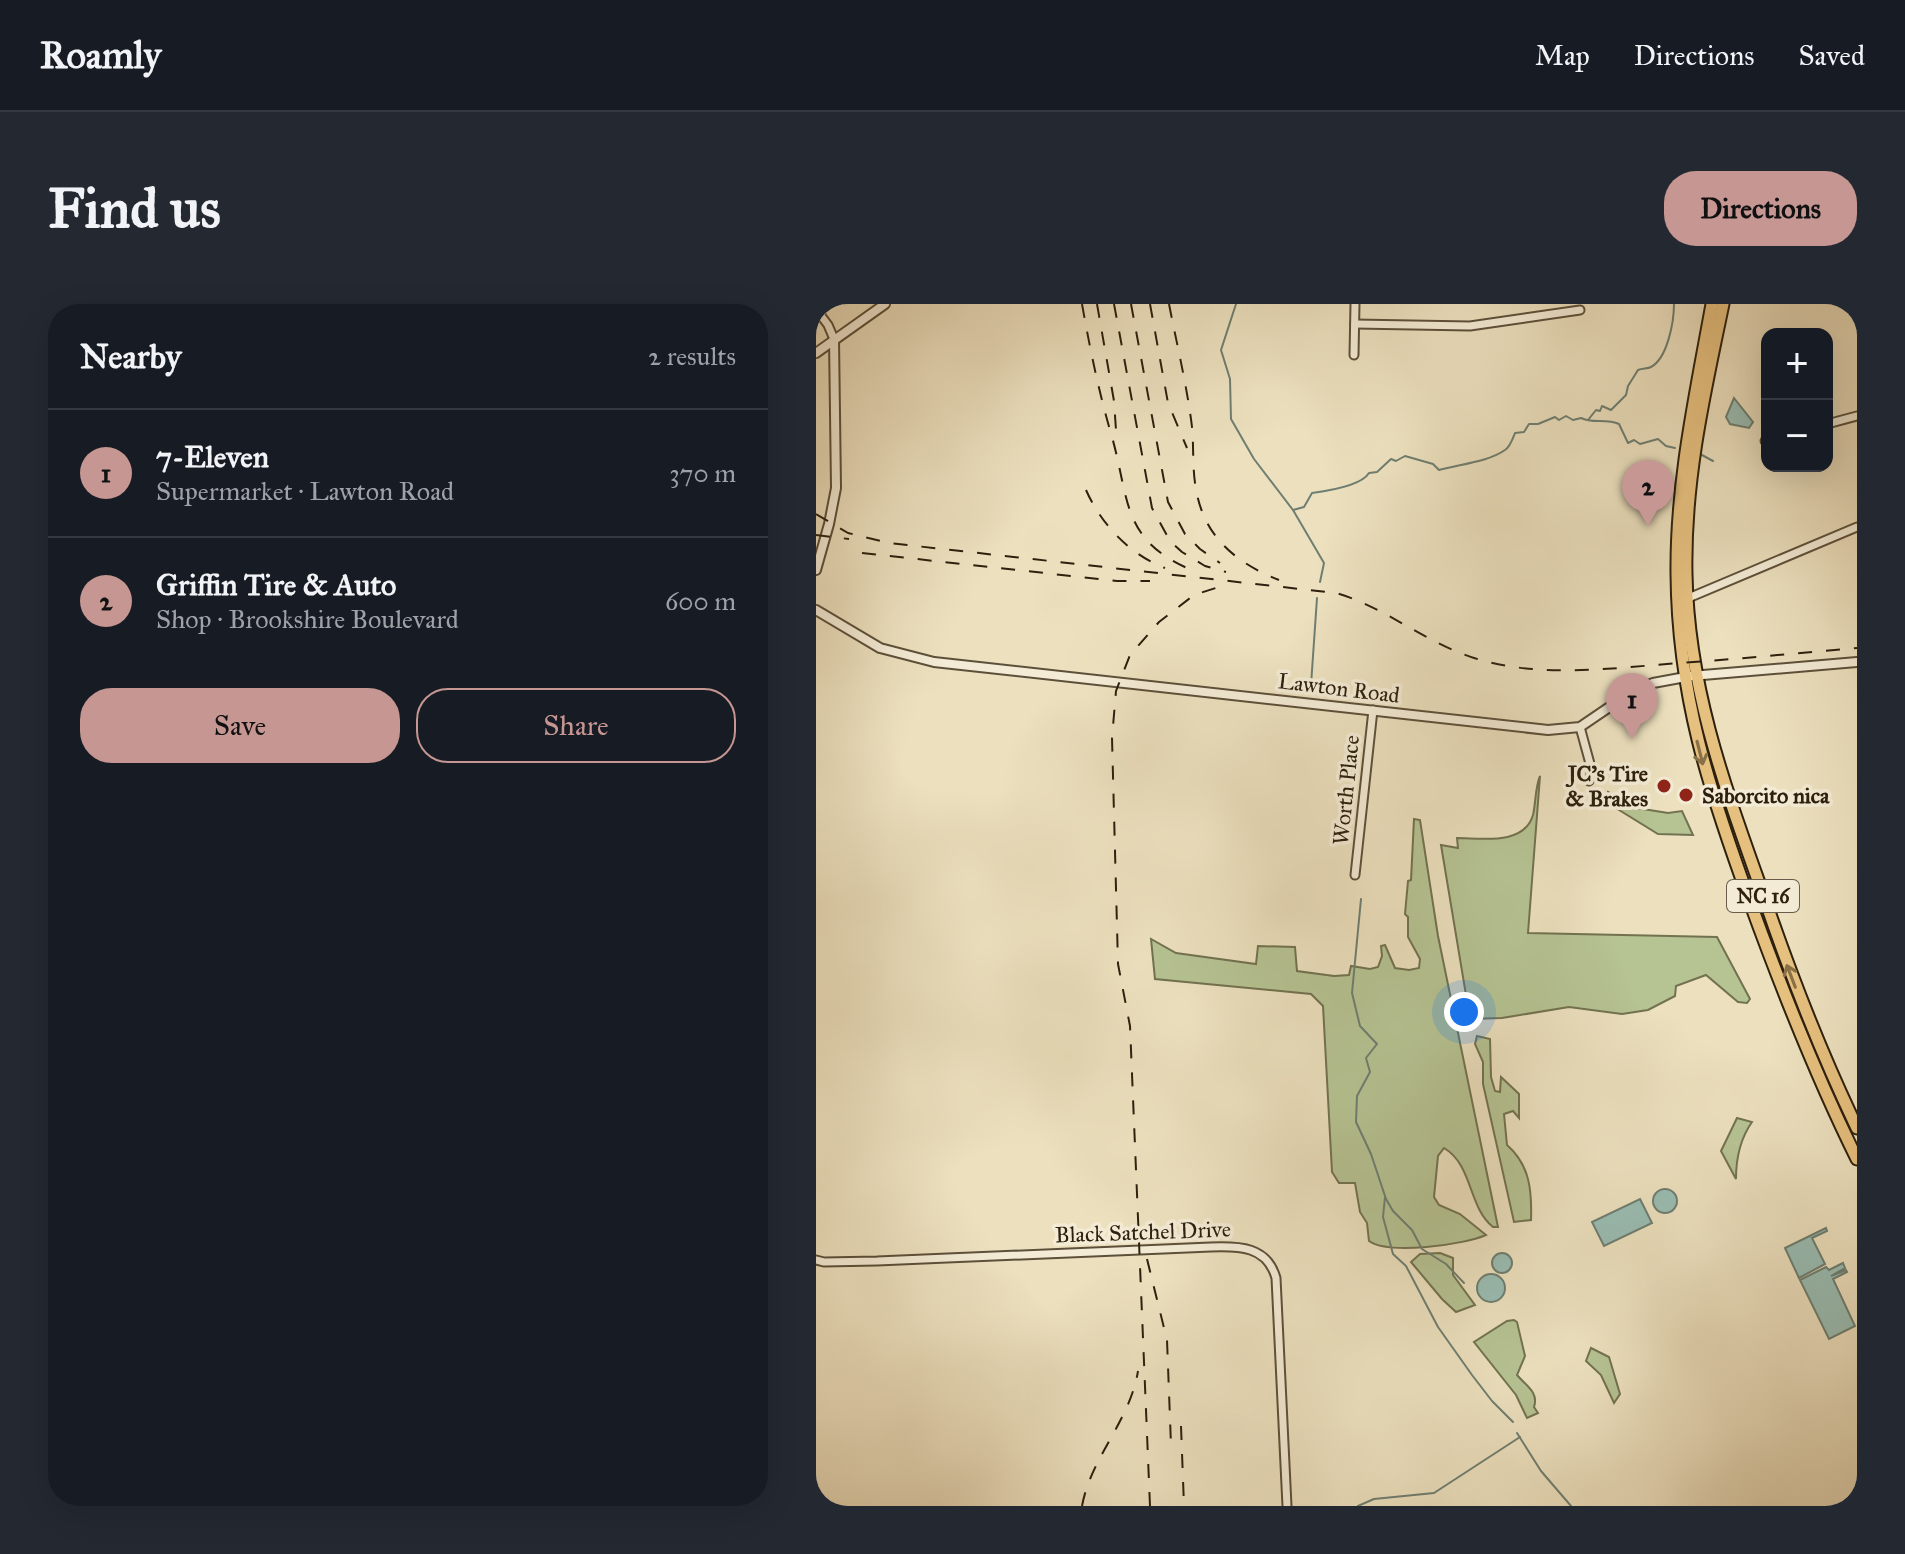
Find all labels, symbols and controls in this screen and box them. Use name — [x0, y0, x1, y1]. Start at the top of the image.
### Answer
text: Roamly — [40, 32, 161, 78]
text: Map — [1535, 38, 1590, 73]
text: Directions — [1634, 38, 1755, 73]
text: Saved — [1799, 38, 1865, 73]
button: Directions — [1664, 171, 1857, 246]
text: Find us — [48, 174, 221, 242]
map controls — [1761, 328, 1833, 472]
button: + — [1761, 328, 1833, 400]
text: Nearby — [80, 336, 182, 377]
text: 2 results — [648, 340, 736, 372]
button: − — [1761, 400, 1833, 472]
text: 7-Eleven — [156, 439, 269, 475]
text: 1 — [101, 457, 111, 489]
text: 370 m — [669, 457, 736, 489]
pin: 2 — [1622, 460, 1674, 526]
text: Supermarket · Lawton Road — [156, 475, 454, 507]
text: Griffin Tire & Auto — [156, 567, 396, 603]
text: 2 — [100, 585, 112, 617]
text: 600 m — [665, 585, 736, 617]
text: Shop · Brookshire Boulevard — [156, 603, 459, 635]
street label: Lawton Road — [1277, 667, 1401, 709]
pin: 1 — [1606, 673, 1658, 739]
button: Save — [80, 688, 400, 763]
button: Share — [416, 688, 736, 763]
street label: Worth Place — [1327, 734, 1365, 846]
one-way arrow — [1693, 739, 1708, 765]
place label: JC's Tire & Brakes — [1565, 760, 1648, 812]
marker: JC's Tire & Brakes — [1655, 777, 1673, 795]
place label: Saborcito nica — [1702, 782, 1830, 809]
marker: Saborcito nica — [1677, 786, 1695, 804]
road number: NC 16 — [1727, 880, 1799, 912]
one-way arrow — [1783, 964, 1797, 989]
your location — [1444, 992, 1484, 1032]
street label: Black Satchel Drive — [1055, 1215, 1231, 1249]

